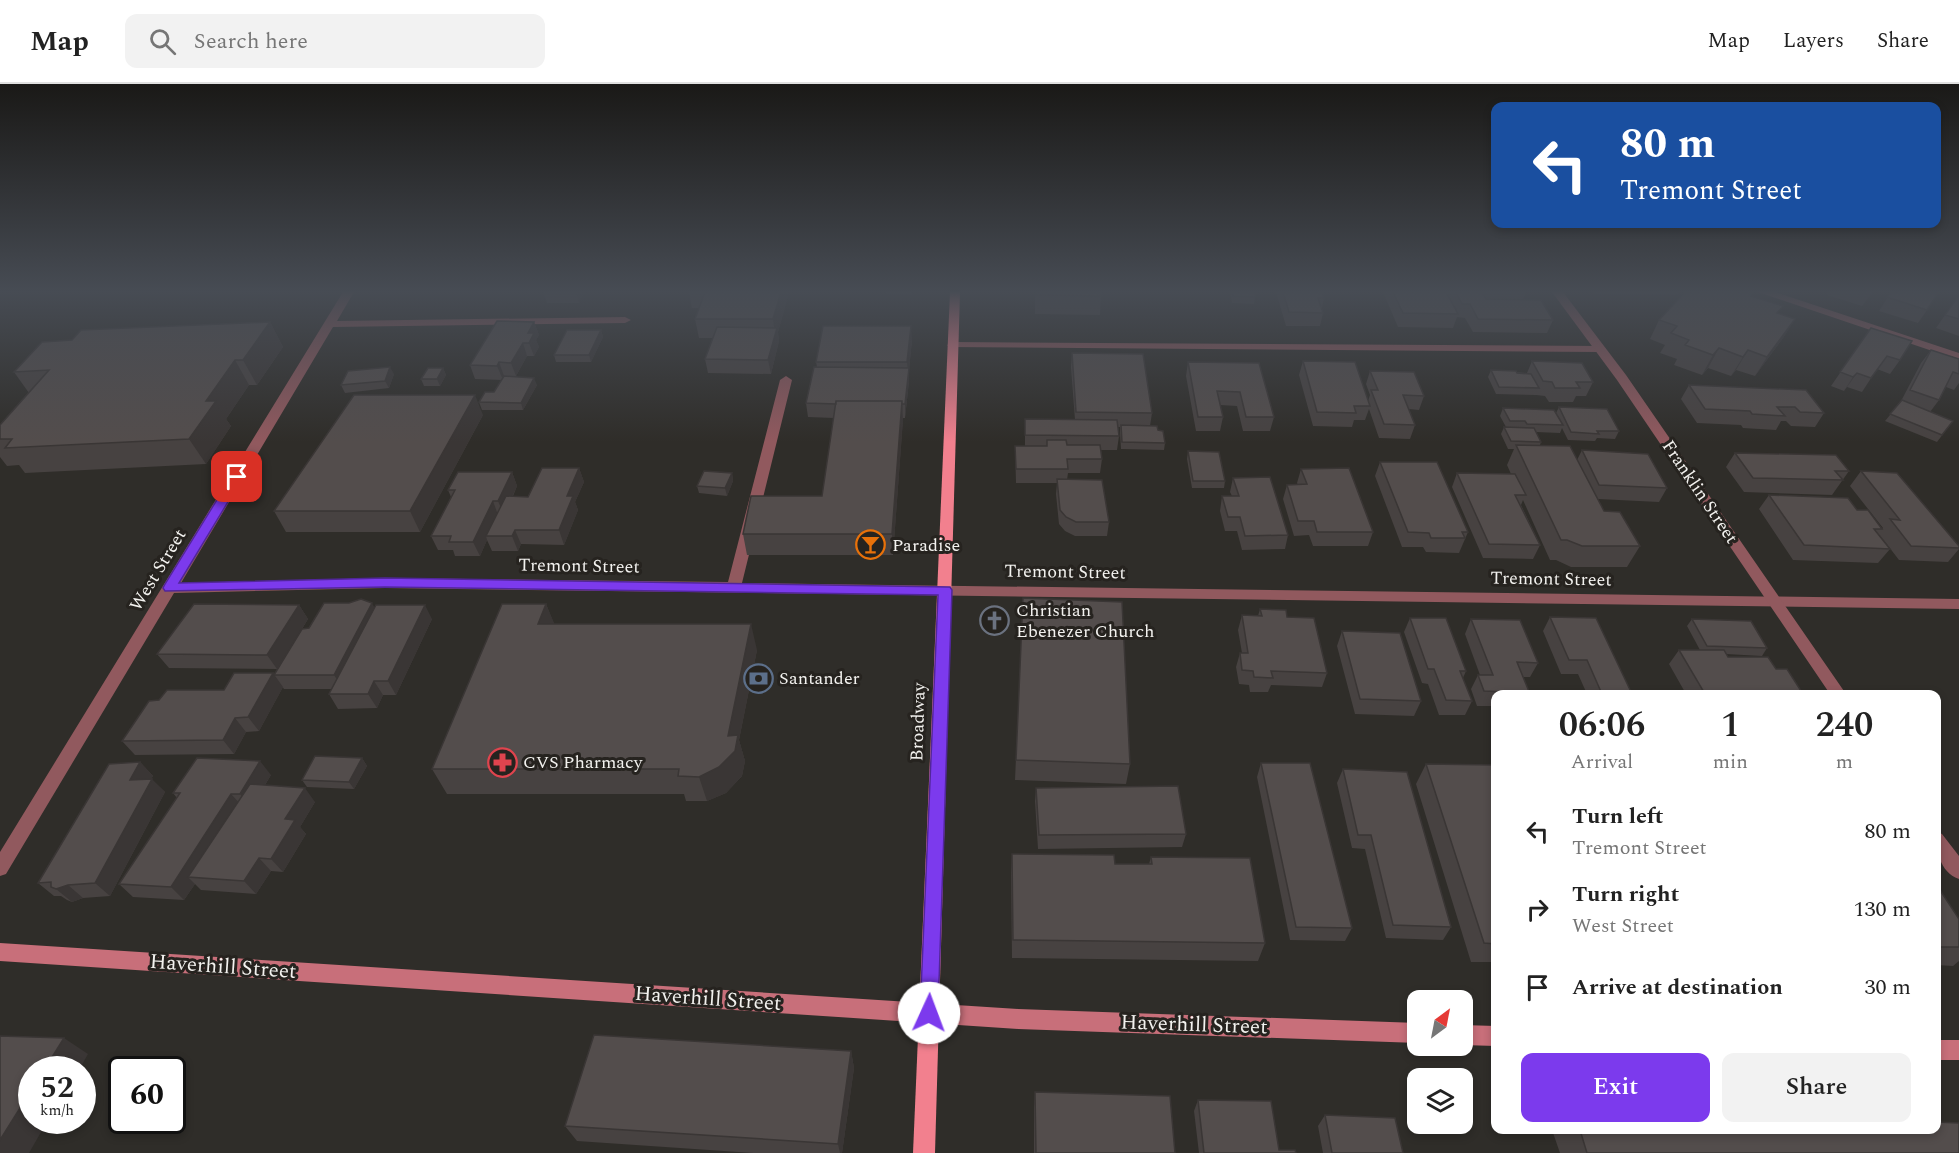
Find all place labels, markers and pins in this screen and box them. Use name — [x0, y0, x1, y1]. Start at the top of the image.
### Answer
pin — [211, 451, 262, 502]
bar icon: Paradise — [855, 529, 887, 561]
place label: Paradise — [892, 532, 960, 559]
place label: Christian Ebenezer Church — [1016, 597, 1155, 645]
church icon: Christian Ebenezer Church — [979, 604, 1011, 636]
bank icon: Santander — [742, 662, 774, 694]
place label: Santander — [779, 665, 860, 692]
pharmacy icon: CVS Pharmacy — [486, 746, 518, 778]
place label: CVS Pharmacy — [523, 749, 644, 776]

